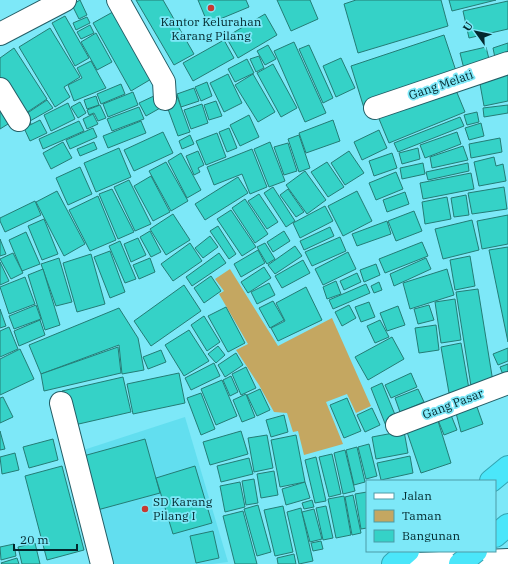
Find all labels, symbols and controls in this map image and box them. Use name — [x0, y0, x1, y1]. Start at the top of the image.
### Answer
marker: Kantor Kelurahan Karang Pilang — [206, 3, 216, 13]
north arrow — [456, 12, 496, 52]
place label: Kantor Kelurahan Karang Pilang — [161, 14, 262, 43]
text: U — [459, 19, 476, 34]
street label: Gang Melati — [407, 66, 475, 103]
street label: Gang Pasar — [420, 385, 486, 422]
legend — [366, 480, 496, 552]
text: Jalan — [402, 488, 432, 503]
place label: SD Karang Pilang I — [153, 494, 213, 523]
marker: SD Karang Pilang I — [140, 504, 150, 514]
text: Taman — [402, 508, 442, 523]
scale bar — [14, 526, 77, 552]
text: Bangunan — [402, 528, 460, 543]
text: 20 m — [20, 532, 49, 547]

